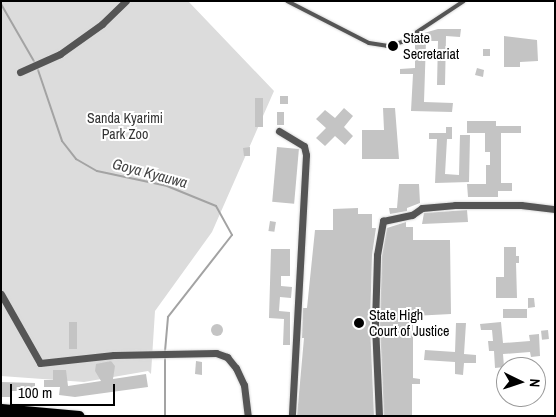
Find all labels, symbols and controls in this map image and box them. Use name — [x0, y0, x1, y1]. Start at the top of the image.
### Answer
place label: State Secretariat — [403, 30, 459, 62]
marker: State Secretariat — [387, 40, 399, 52]
park label: Sanda Kyarimi Park Zoo — [87, 110, 163, 142]
water label: Goya Kyauwa — [111, 154, 189, 192]
place label: State High Court of Justice — [369, 307, 449, 340]
marker: State High Court of Justice — [353, 317, 365, 329]
north arrow — [496, 357, 546, 407]
scale bar — [12, 374, 118, 406]
text: N — [526, 378, 544, 388]
text: 100 m — [18, 382, 52, 403]

